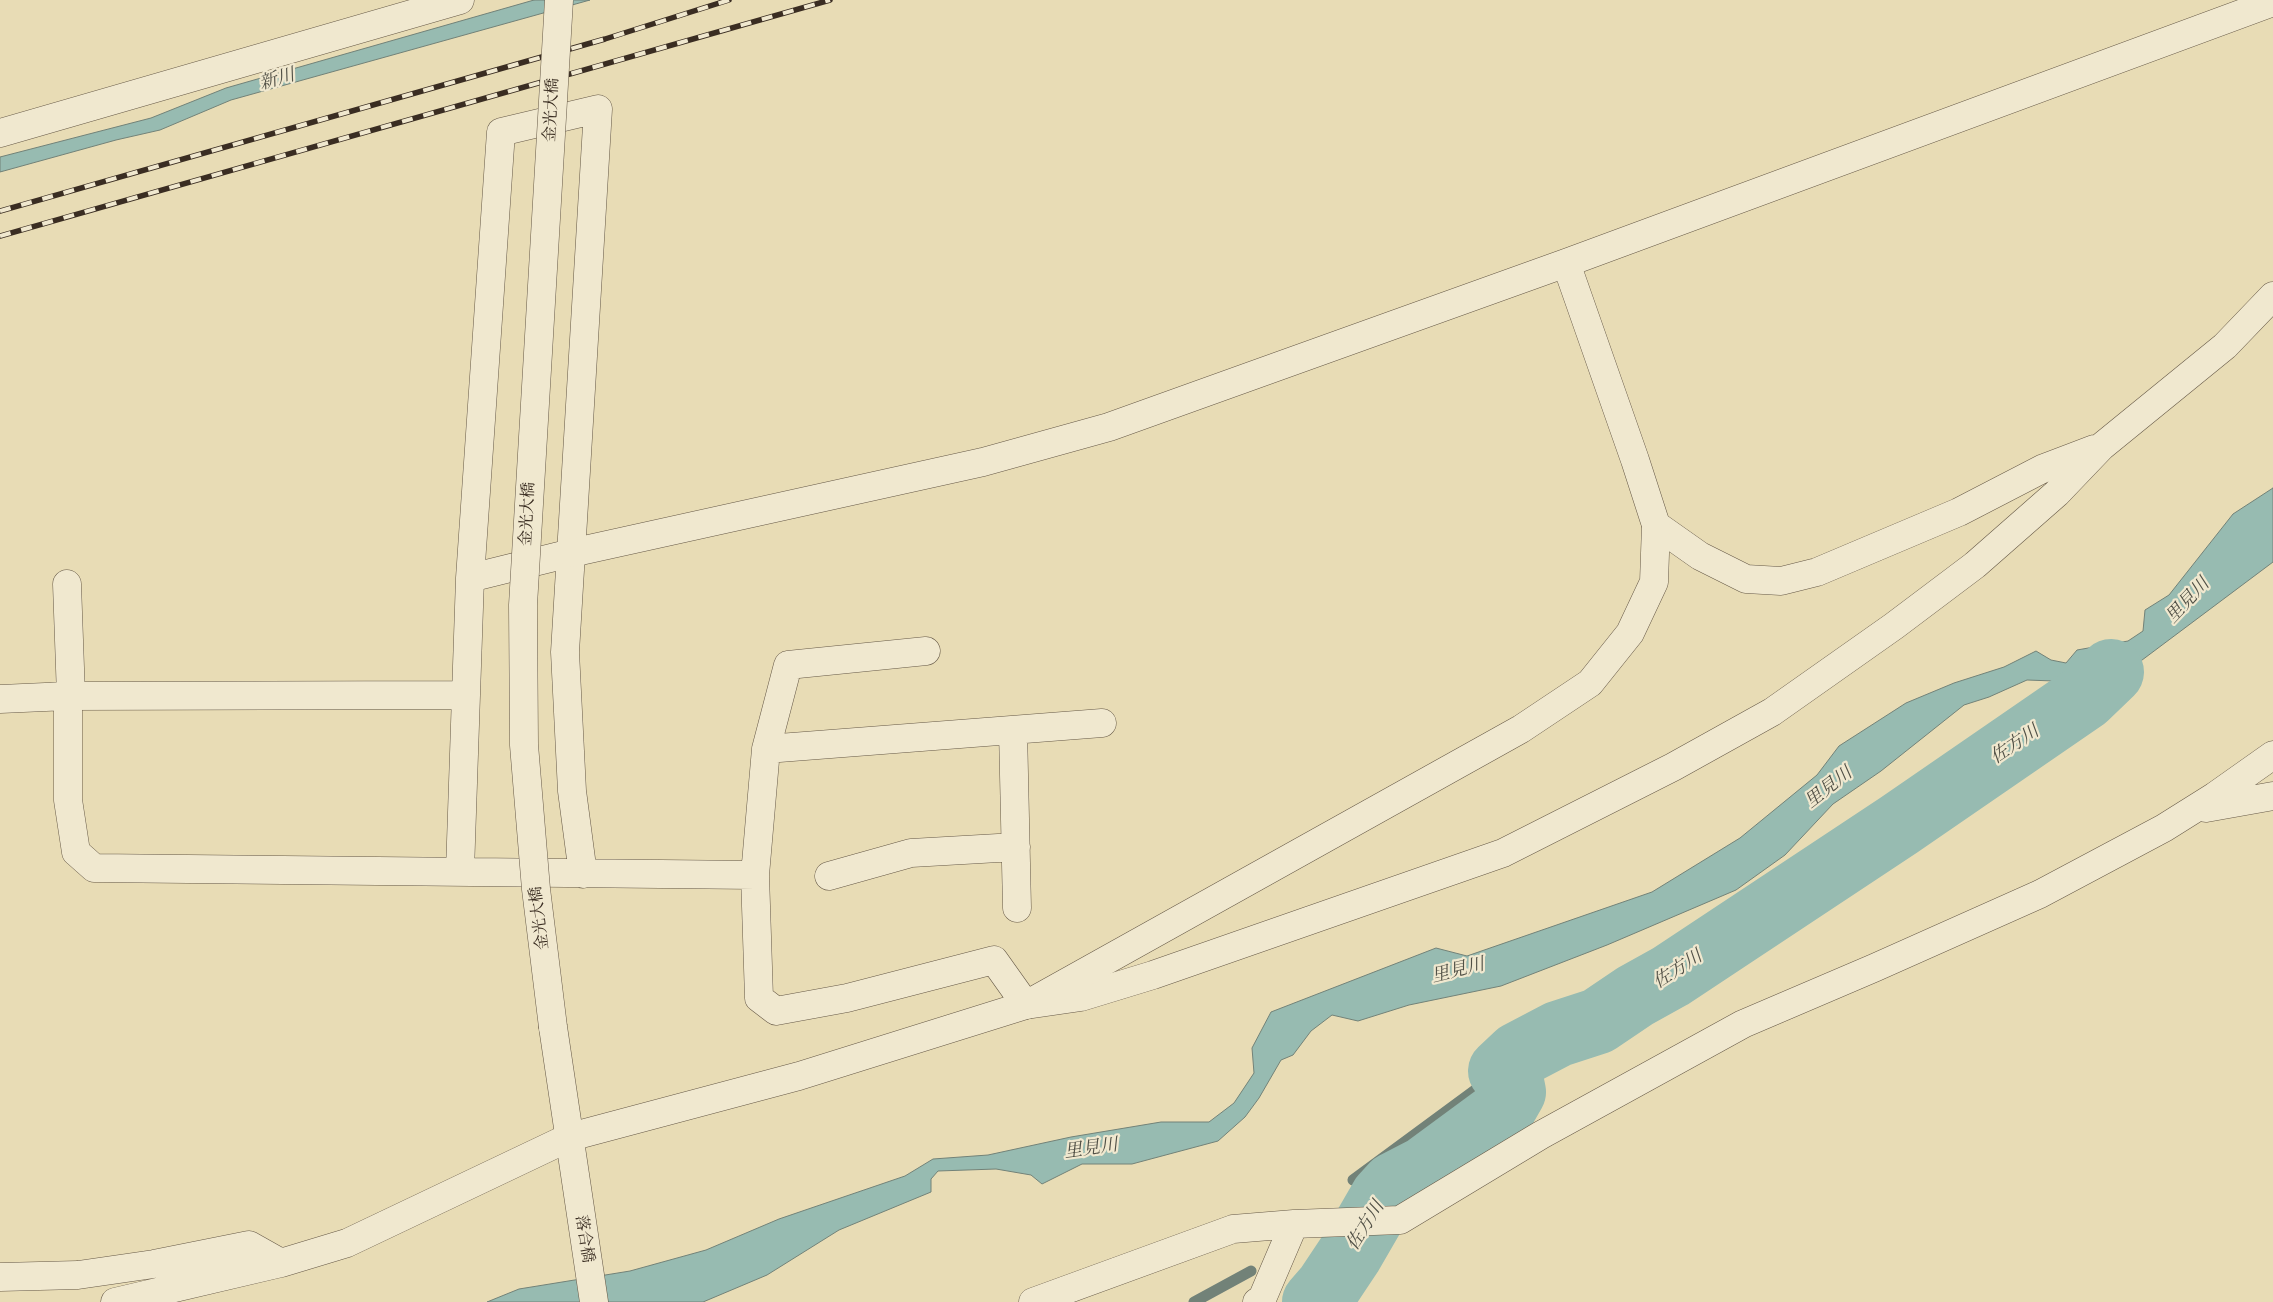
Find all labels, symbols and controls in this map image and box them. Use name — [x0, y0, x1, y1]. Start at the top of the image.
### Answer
water label: 新川 — [257, 65, 297, 95]
street label: 金光大橋 — [541, 78, 563, 142]
street label: 金光大橋 — [517, 482, 539, 546]
water label: 里見川 — [2162, 574, 2214, 628]
water label: 佐方川 — [1987, 721, 2043, 769]
water label: 里見川 — [1801, 763, 1857, 813]
street label: 金光大橋 — [527, 885, 553, 951]
water label: 佐方川 — [1649, 946, 1707, 994]
water label: 里見川 — [1429, 954, 1487, 988]
water label: 里見川 — [1063, 1135, 1119, 1163]
water label: 佐方川 — [1343, 1197, 1389, 1255]
street label: 落合橋 — [571, 1214, 597, 1264]

